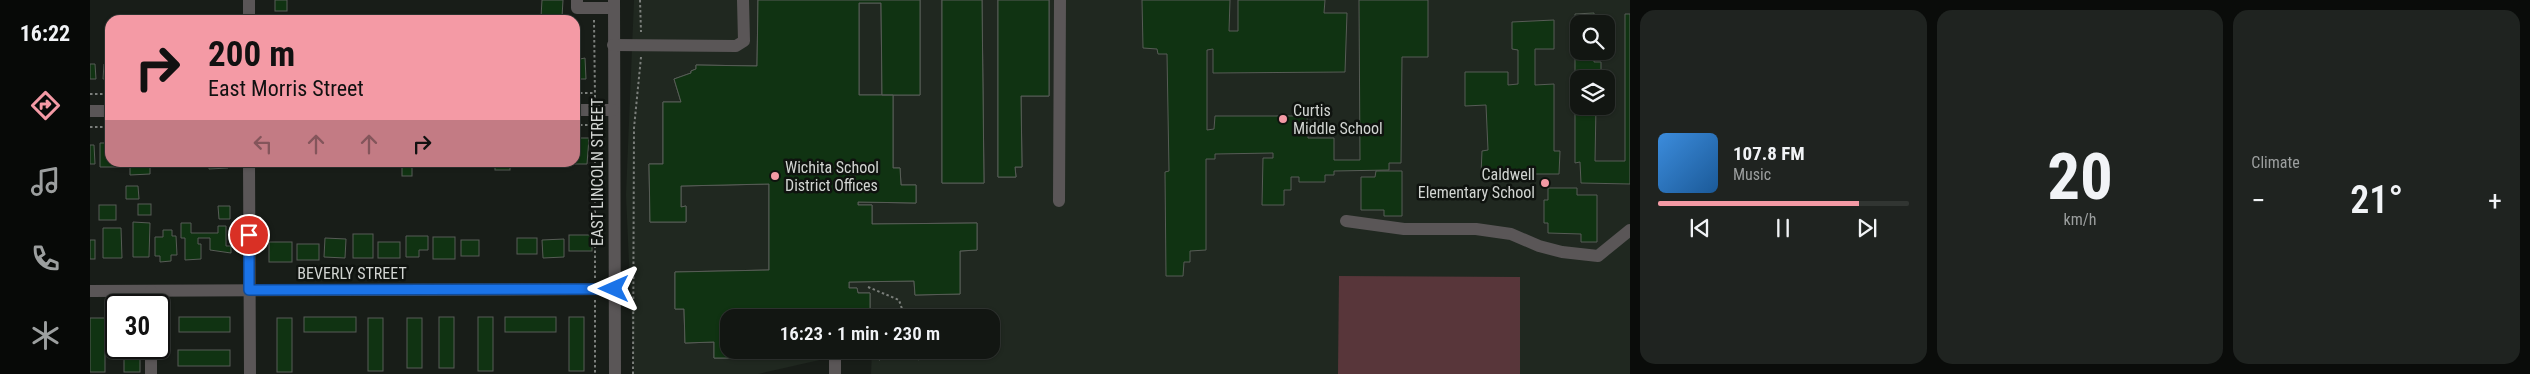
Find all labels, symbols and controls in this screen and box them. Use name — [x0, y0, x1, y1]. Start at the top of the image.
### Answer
map controls — [1570, 15, 1615, 115]
button: search — [1570, 15, 1615, 60]
text: 16:22 — [20, 21, 70, 46]
text: 200 m — [208, 34, 295, 75]
icon: right — [125, 35, 190, 100]
button: layers — [1570, 70, 1615, 115]
text: East Morris Street — [208, 76, 364, 101]
icon: directions — [28, 88, 63, 123]
street label: EAST LINCOLN STREET — [588, 98, 607, 246]
place label: Curtis Middle School — [1293, 101, 1383, 138]
marker: Curtis Middle School — [1277, 113, 1289, 125]
icon: left — [249, 130, 277, 158]
icon: ahead — [302, 130, 330, 158]
icon: ahead — [355, 130, 383, 158]
icon: right — [408, 130, 436, 158]
text: 20 — [2047, 139, 2113, 215]
text: 107.8 FM — [1733, 142, 1805, 165]
text: Climate — [2251, 153, 2300, 172]
place label: Wichita School District Offices — [785, 158, 879, 195]
icon: music — [28, 164, 63, 199]
place label: Caldwell Elementary School — [1418, 165, 1535, 202]
text: Music — [1733, 165, 1771, 184]
marker: Wichita School District Offices — [769, 170, 781, 182]
marker: Caldwell Elementary School — [1539, 177, 1551, 189]
text: 21° — [2350, 178, 2403, 222]
text: − — [2251, 184, 2265, 217]
text: + — [2488, 184, 2502, 217]
text: km/h — [2064, 210, 2096, 229]
pin — [228, 214, 270, 256]
icon: previous — [1686, 214, 1714, 242]
icon: pause — [1769, 214, 1797, 242]
icon: next — [1853, 214, 1881, 242]
icon: arrive — [235, 221, 263, 249]
icon: phone — [28, 241, 63, 276]
position arrow — [587, 262, 639, 314]
street label: BEVERLY STREET — [297, 264, 407, 283]
speed limit sign: 30 — [105, 294, 170, 359]
icon: climate — [28, 318, 63, 353]
text: 16:23 · 1 min · 230 m — [780, 322, 940, 345]

